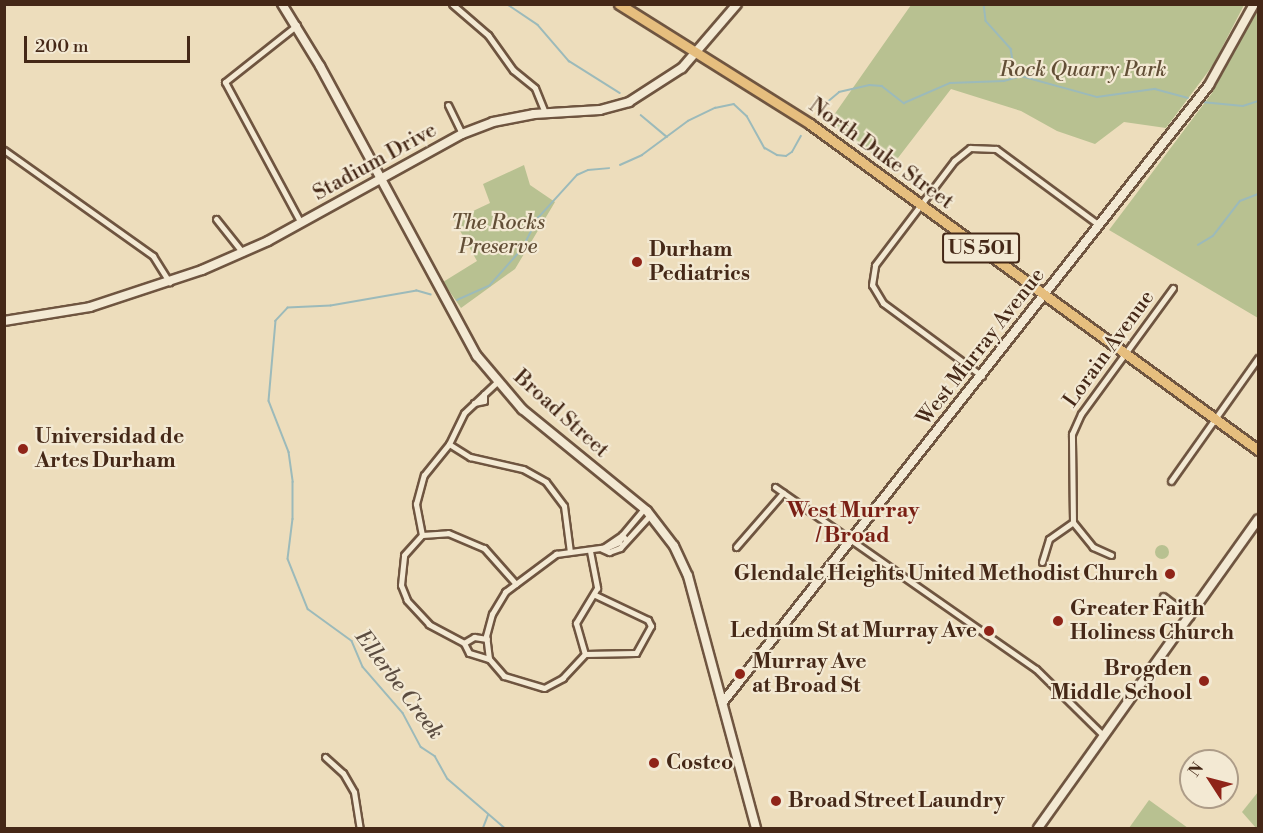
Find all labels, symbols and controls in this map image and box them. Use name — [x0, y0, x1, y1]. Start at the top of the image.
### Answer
scale bar — [27, 24, 194, 62]
text: 200 m — [35, 35, 89, 58]
park label: Rock Quarry Park — [1000, 57, 1166, 83]
street label: North Duke Street — [804, 93, 958, 215]
street label: Stadium Drive — [309, 118, 441, 206]
park label: The Rocks Preserve — [451, 210, 545, 260]
road number: US 501 — [942, 231, 1020, 265]
place label: Durham Pediatrics — [649, 237, 750, 287]
marker: Durham Pediatrics — [630, 255, 644, 269]
street label: West Murray Avenue — [912, 263, 1050, 431]
street label: Lorain Avenue — [1058, 286, 1160, 412]
street label: Broad Street — [508, 365, 614, 463]
place label: Universidad de Artes Durham — [35, 424, 184, 474]
marker: Universidad de Artes Durham — [16, 442, 30, 456]
district label: West Murray / Broad — [787, 497, 919, 548]
place label: Glendale Heights United Methodist Church — [734, 561, 1158, 587]
marker: Glendale Heights United Methodist Church — [1163, 567, 1177, 581]
place label: Greater Faith Holiness Church — [1070, 596, 1234, 646]
marker: Greater Faith Holiness Church — [1051, 614, 1065, 628]
place label: Lednum St at Murray Ave — [730, 618, 977, 644]
marker: Lednum St at Murray Ave — [982, 624, 996, 638]
water label: Ellerbe Creek — [349, 625, 449, 745]
place label: Murray Ave at Broad St — [752, 649, 867, 699]
place label: Brogden Middle School — [1050, 656, 1192, 706]
marker: Murray Ave at Broad St — [733, 667, 747, 681]
marker: Brogden Middle School — [1197, 674, 1211, 688]
north arrow — [1179, 749, 1239, 809]
place label: Costco — [666, 750, 733, 776]
marker: Costco — [647, 756, 661, 770]
text: N — [1184, 759, 1208, 781]
place label: Broad Street Laundry — [788, 788, 1005, 814]
marker: Broad Street Laundry — [769, 794, 783, 808]

